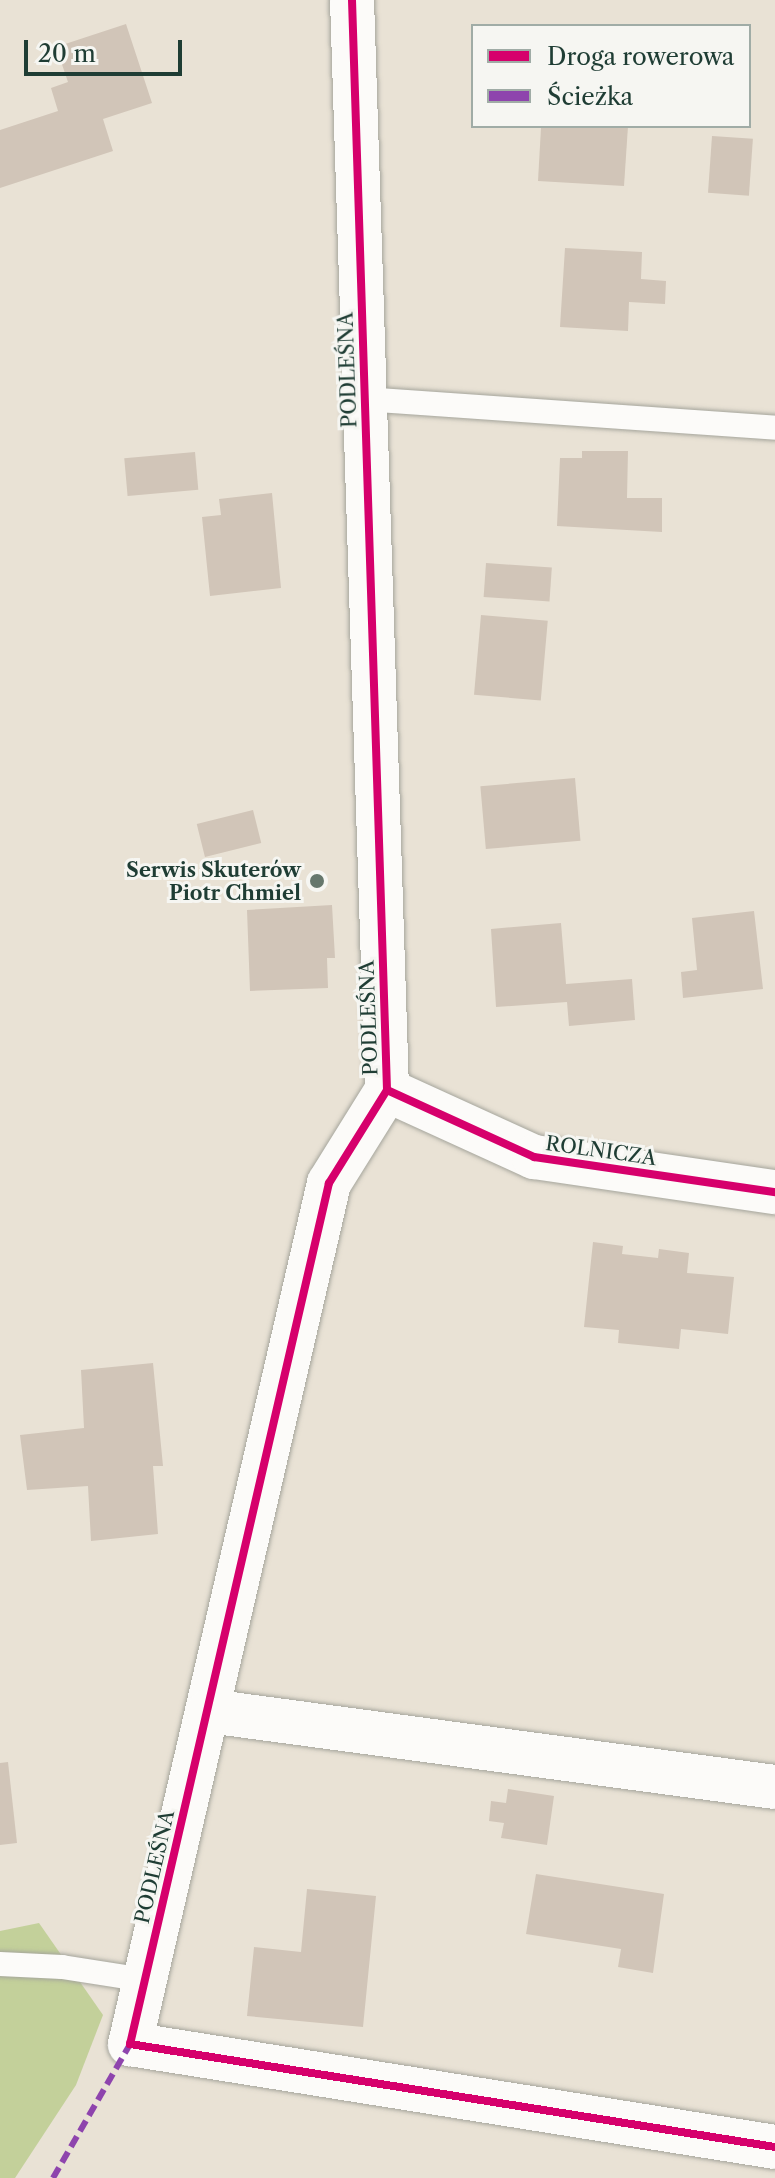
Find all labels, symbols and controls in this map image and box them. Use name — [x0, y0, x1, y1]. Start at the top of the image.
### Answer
scale bar — [28, 24, 186, 74]
legend — [471, 24, 751, 128]
text: 20 m — [38, 39, 96, 68]
text: Droga rowerowa — [547, 42, 735, 71]
text: Ścieżka — [547, 82, 633, 111]
street label: PODLEŚNA — [334, 312, 362, 428]
place label: Serwis Skuterów Piotr Chmiel — [126, 858, 301, 905]
marker: Serwis Skuterów Piotr Chmiel — [308, 872, 326, 890]
street label: PODLEŚNA — [355, 960, 383, 1076]
street label: ROLNICZA — [544, 1131, 658, 1171]
street label: PODLEŚNA — [130, 1808, 180, 1926]

